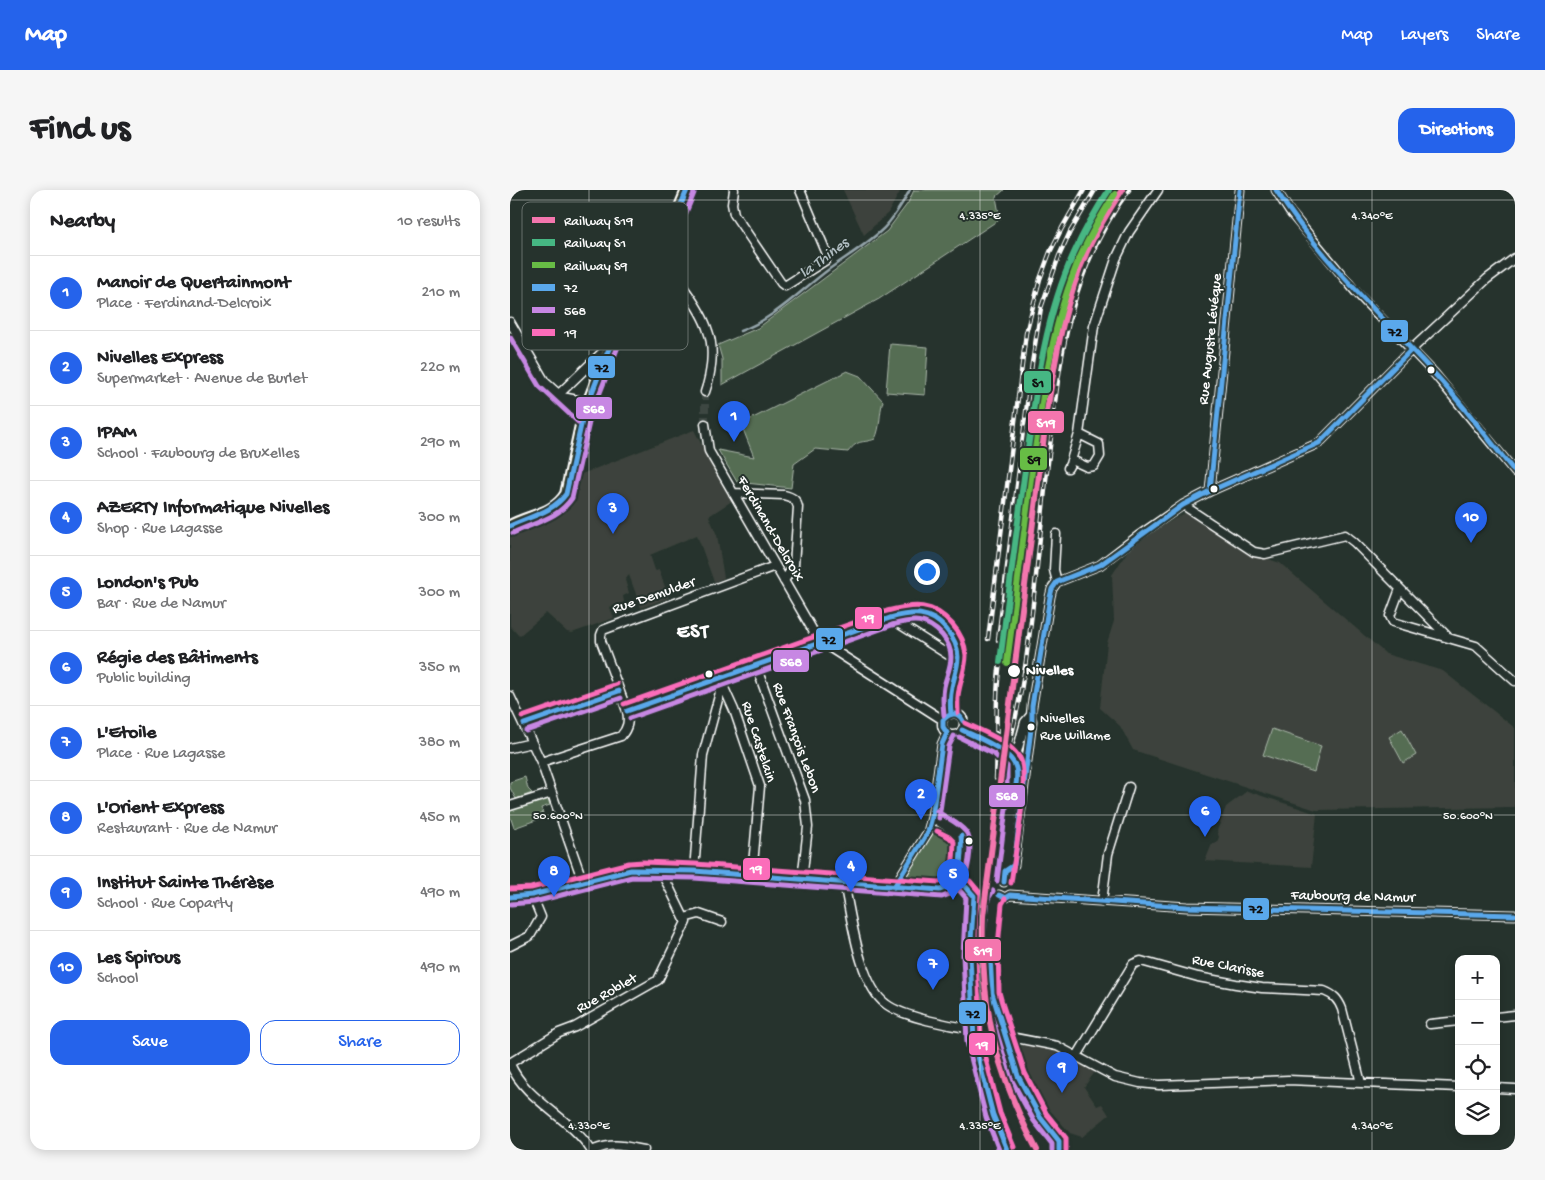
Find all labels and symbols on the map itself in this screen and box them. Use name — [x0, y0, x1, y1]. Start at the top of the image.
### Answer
legend — [522, 202, 688, 350]
text: 4.335°E — [959, 210, 1001, 224]
text: 4.340°E — [1351, 210, 1393, 224]
text: Railway S19 — [564, 214, 633, 231]
water label: la Thines — [797, 233, 855, 283]
text: Railway S1 — [564, 236, 626, 253]
text: Railway S9 — [564, 259, 628, 276]
street label: Rue Auguste Lévéque — [1195, 272, 1227, 406]
text: 72 — [563, 281, 578, 298]
text: 568 — [564, 304, 586, 321]
line badge: 72 — [1380, 319, 1409, 343]
text: 72 — [1387, 325, 1402, 342]
text: 19 — [563, 326, 577, 343]
line badge: 72 — [587, 355, 616, 379]
text: 72 — [594, 361, 609, 378]
unlabelled marker — [1426, 365, 1436, 375]
line badge: S1 — [1023, 370, 1052, 394]
text: S1 — [1032, 376, 1044, 393]
line badge: 568 — [575, 396, 613, 420]
pin: 1 — [718, 401, 750, 442]
text: 568 — [583, 402, 605, 419]
line badge: S19 — [1027, 410, 1065, 434]
text: S19 — [1036, 416, 1056, 433]
line badge: S9 — [1019, 447, 1048, 471]
text: S9 — [1027, 453, 1041, 470]
street label: Ferdinand-Delcroix — [732, 472, 808, 585]
unlabelled marker — [1209, 484, 1219, 494]
pin: 3 — [597, 493, 629, 534]
pin: 10 — [1455, 502, 1487, 543]
your location — [914, 559, 940, 585]
street label: Rue Demulder — [610, 573, 699, 619]
line badge: 19 — [854, 606, 883, 630]
text: 19 — [861, 611, 874, 628]
district label: EST — [677, 622, 710, 645]
line badge: 72 — [815, 627, 844, 651]
text: 72 — [821, 633, 836, 650]
line badge: 568 — [772, 649, 810, 673]
text: 568 — [780, 655, 802, 672]
place label: Nivelles — [1026, 662, 1075, 680]
marker: Nivelles — [1006, 663, 1022, 679]
unlabelled marker — [704, 669, 714, 679]
street label: Rue François Lebon — [768, 680, 824, 796]
street label: Rue Castelain — [736, 699, 780, 785]
place label: Nivelles Rue Willame — [1040, 711, 1111, 745]
marker: Nivelles Rue Willame — [1026, 722, 1036, 732]
pin: 2 — [905, 779, 937, 820]
line badge: 568 — [988, 784, 1026, 808]
text: 568 — [996, 789, 1018, 806]
pin: 6 — [1189, 796, 1221, 837]
text: 50.600°N — [533, 810, 583, 824]
text: 50.600°N — [1443, 810, 1493, 824]
unlabelled marker — [964, 836, 974, 846]
pin: 4 — [835, 851, 867, 892]
pin: 8 — [538, 856, 570, 897]
line badge: 19 — [742, 857, 771, 881]
pin: 5 — [937, 859, 969, 900]
text: 19 — [749, 862, 762, 879]
street label: Faubourg de Namur — [1290, 887, 1417, 907]
line badge: 72 — [1242, 897, 1270, 921]
text: 72 — [1248, 902, 1263, 919]
line badge: S19 — [964, 938, 1002, 962]
text: S19 — [973, 944, 993, 961]
pin: 7 — [917, 949, 949, 990]
street label: Rue Clarisse — [1190, 951, 1266, 983]
street label: Rue Roblet — [573, 969, 642, 1018]
line badge: 72 — [958, 1001, 987, 1025]
text: 72 — [965, 1007, 980, 1024]
line badge: 19 — [968, 1032, 996, 1056]
text: 19 — [975, 1038, 988, 1055]
pin: 9 — [1046, 1052, 1078, 1093]
text: 4.330°E — [568, 1120, 610, 1134]
text: 4.335°E — [959, 1120, 1001, 1134]
text: 4.340°E — [1351, 1120, 1393, 1134]

